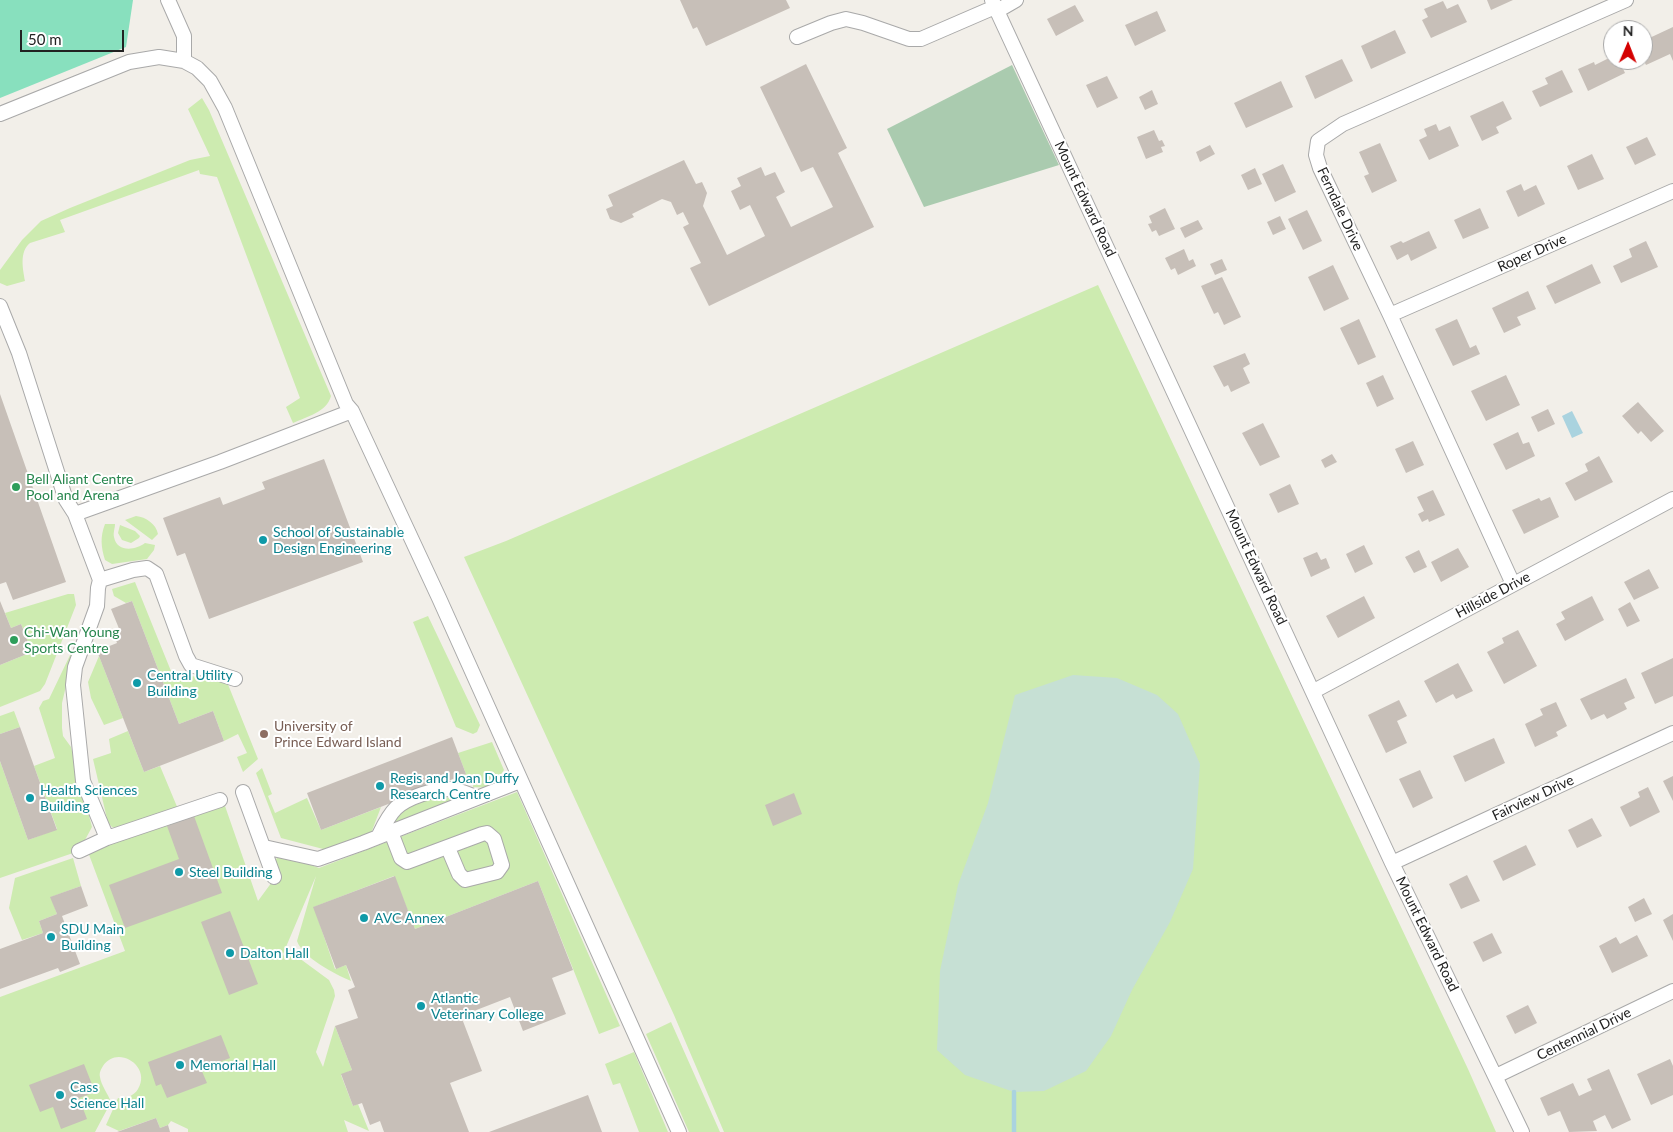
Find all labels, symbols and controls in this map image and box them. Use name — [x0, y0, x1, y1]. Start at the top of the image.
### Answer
scale bar — [22, 20, 126, 52]
north arrow — [1603, 20, 1653, 70]
text: N — [1623, 22, 1634, 39]
text: 50 m — [28, 30, 62, 48]
street label: Mount Edward Road — [1051, 139, 1119, 259]
street label: Ferndale Drive — [1313, 165, 1367, 253]
street label: Roper Drive — [1495, 230, 1569, 276]
place label: Bell Aliant Centre Pool and Arena — [26, 471, 133, 504]
marker: Bell Aliant Centre Pool and Arena — [10, 481, 22, 493]
street label: Mount Edward Road — [1222, 507, 1290, 627]
place label: School of Sustainable Design Engineering — [273, 524, 404, 556]
marker: School of Sustainable Design Engineering — [257, 534, 269, 546]
street label: Hillside Drive — [1453, 568, 1533, 622]
place label: Chi-Wan Young Sports Centre — [24, 624, 120, 656]
marker: Chi-Wan Young Sports Centre — [8, 634, 20, 646]
place label: Central Utility Building — [147, 667, 233, 700]
marker: Central Utility Building — [131, 677, 143, 689]
place label: University of Prince Edward Island — [274, 718, 402, 750]
marker: University of Prince Edward Island — [258, 728, 270, 740]
place label: Regis and Joan Duffy Research Centre — [390, 770, 519, 802]
street label: Fairview Drive — [1489, 772, 1577, 824]
marker: Regis and Joan Duffy Research Centre — [374, 780, 386, 792]
place label: Health Sciences Building — [40, 782, 137, 814]
marker: Health Sciences Building — [24, 792, 36, 804]
place label: Steel Building — [189, 864, 273, 880]
marker: Steel Building — [173, 866, 185, 878]
street label: Mount Edward Road — [1392, 874, 1462, 994]
place label: AVC Annex — [374, 910, 444, 926]
marker: AVC Annex — [358, 912, 370, 924]
place label: SDU Main Building — [61, 921, 124, 954]
marker: SDU Main Building — [45, 931, 57, 943]
place label: Dalton Hall — [240, 945, 309, 961]
marker: Dalton Hall — [224, 947, 236, 959]
place label: Atlantic Veterinary College — [431, 990, 544, 1022]
marker: Atlantic Veterinary College — [415, 1000, 427, 1012]
street label: Centennial Drive — [1534, 1004, 1634, 1064]
place label: Memorial Hall — [190, 1057, 276, 1073]
marker: Memorial Hall — [174, 1059, 186, 1071]
place label: Cass Science Hall — [70, 1079, 144, 1112]
marker: Cass Science Hall — [54, 1089, 66, 1101]

